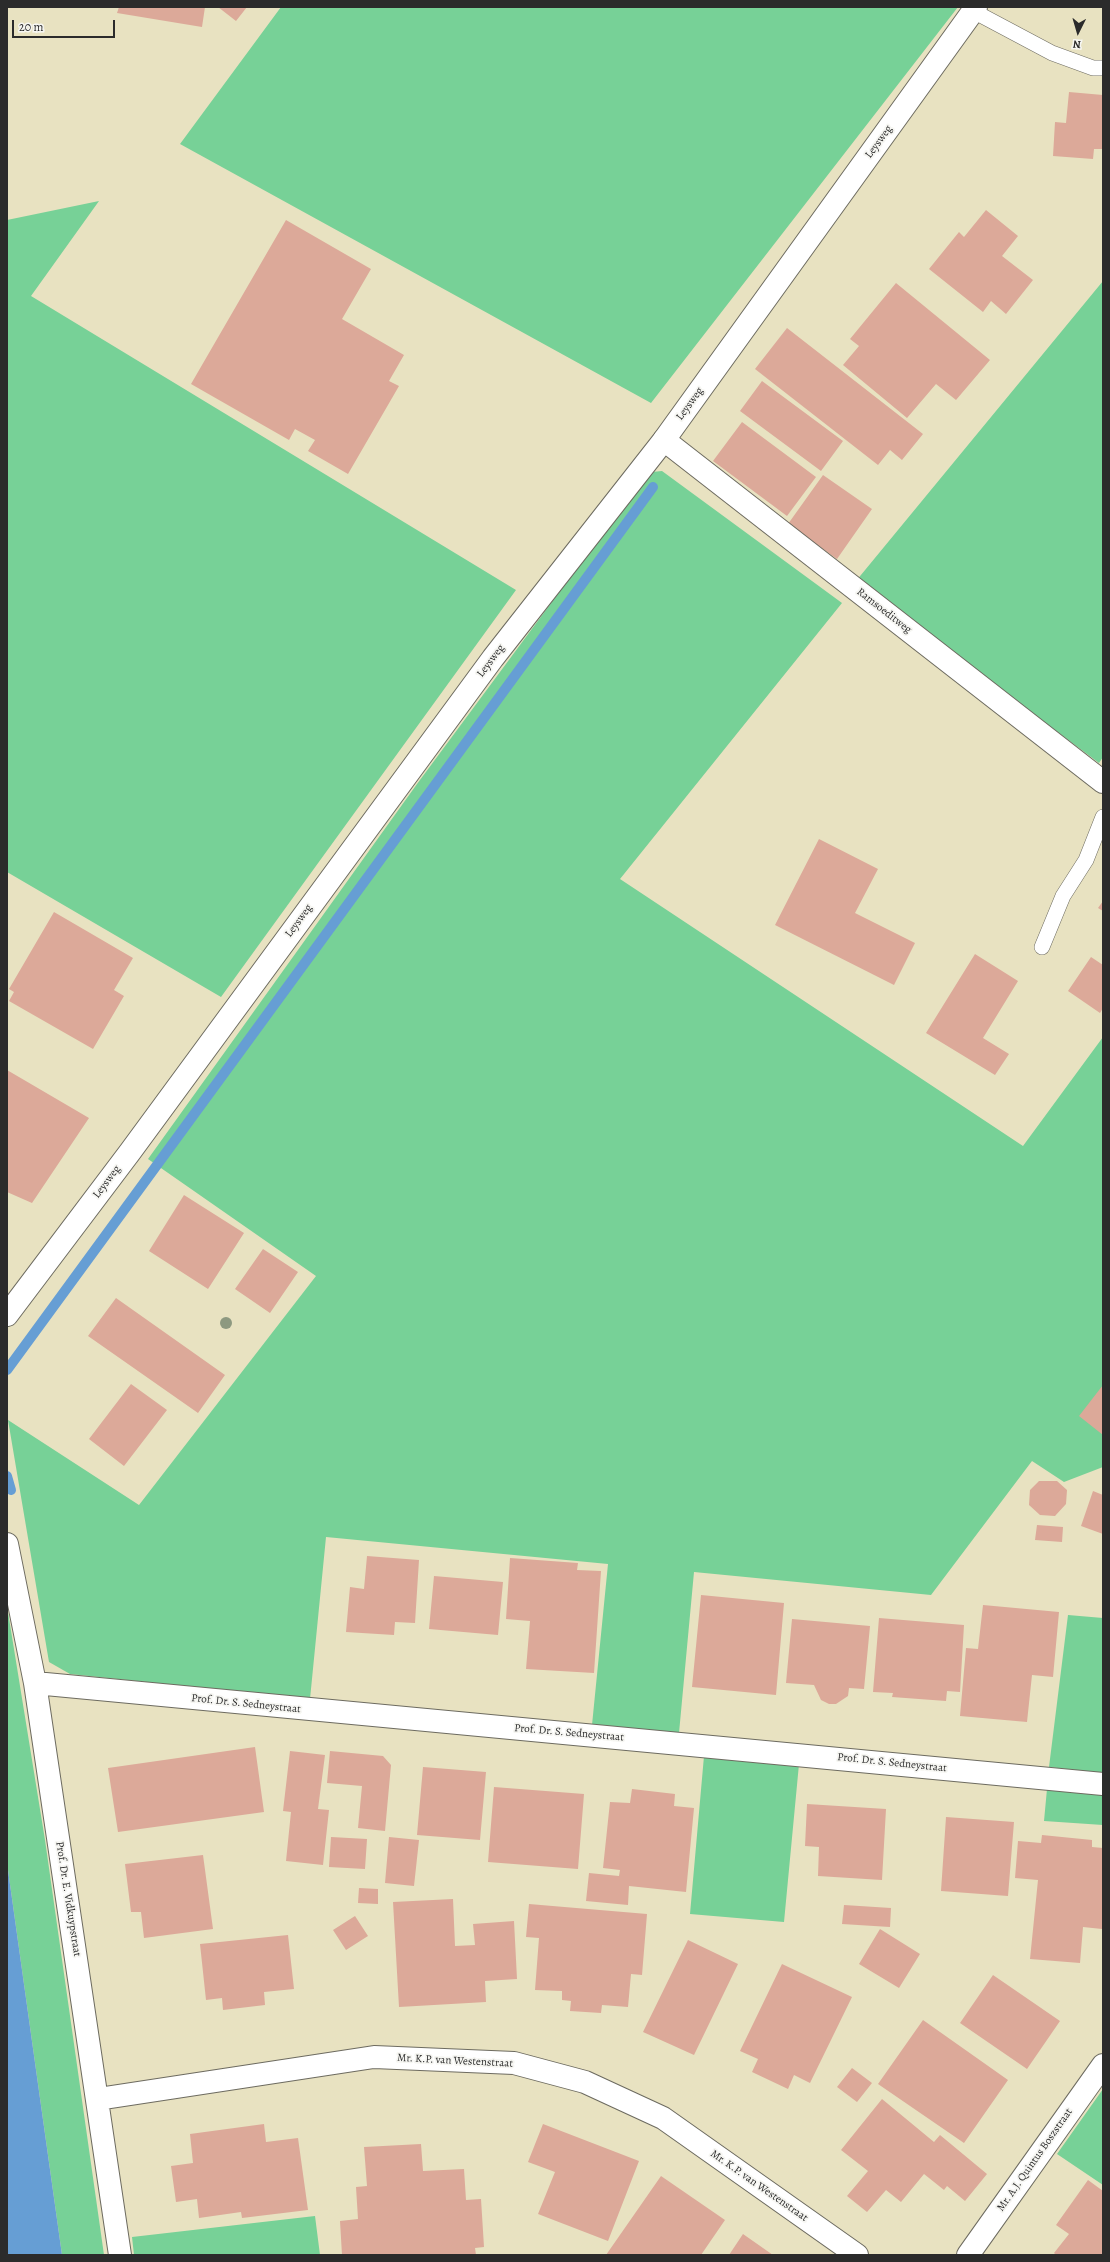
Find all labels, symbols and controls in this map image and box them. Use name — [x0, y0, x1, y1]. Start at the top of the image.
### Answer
scale bar — [14, 12, 117, 38]
north arrow — [1058, 12, 1098, 52]
text: 20 m — [19, 19, 43, 35]
text: N — [1072, 37, 1082, 52]
street label: Leysweg — [863, 123, 895, 161]
street label: Leysweg — [674, 385, 706, 423]
street label: Ramsoeditweg — [854, 585, 914, 637]
street label: Leysweg — [474, 642, 508, 680]
street label: Leysweg — [283, 902, 315, 940]
street label: Leysweg — [90, 1163, 124, 1201]
street label: Prof. Dr. S. Sedneystraat — [191, 1692, 301, 1716]
street label: Prof. Dr. S. Sedneystraat — [514, 1722, 624, 1744]
street label: Prof. Dr. S. Sedneystraat — [837, 1751, 947, 1775]
street label: Prof. Dr. E. Vidkuypstraat — [52, 1840, 84, 1958]
street label: Mr. K.P. van Westenstraat — [397, 2051, 513, 2071]
street label: Mr. A.J. Quintus Boszstraat — [994, 2106, 1076, 2214]
street label: Mr. K.P. van Westenstraat — [708, 2147, 810, 2225]

